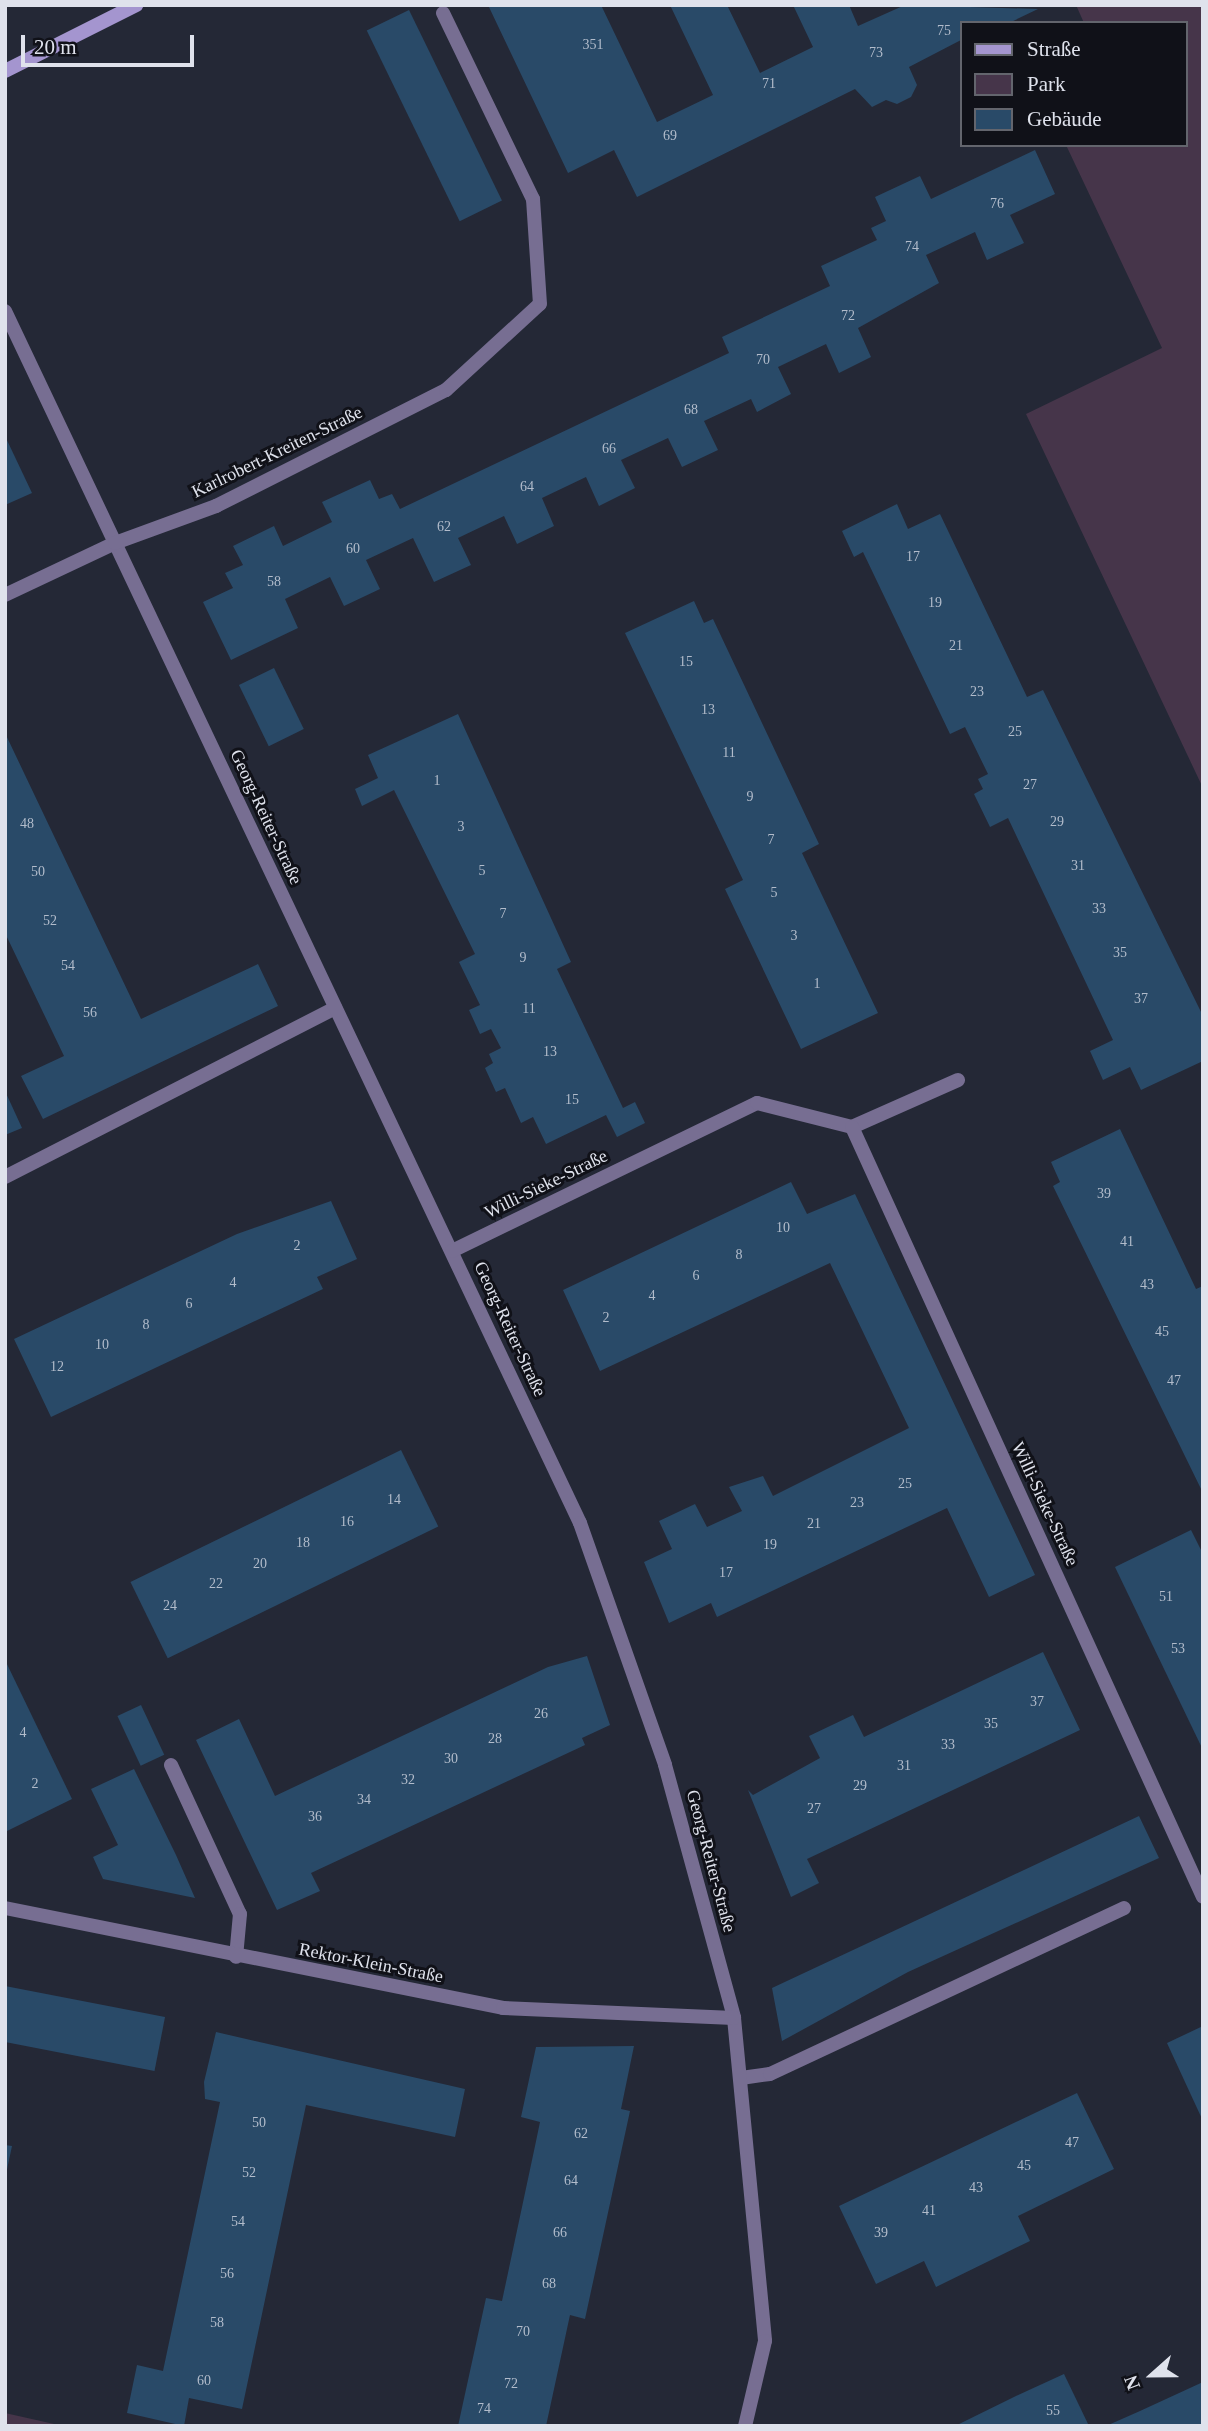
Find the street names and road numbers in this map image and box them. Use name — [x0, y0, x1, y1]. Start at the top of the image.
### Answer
street label: Karlrobert-Kreiten-Straße — [188, 401, 366, 503]
street label: Georg-Reiter-Straße — [225, 746, 307, 888]
street label: Willi-Sieke-Straße — [481, 1145, 611, 1223]
street label: Georg-Reiter-Straße — [469, 1258, 551, 1400]
street label: Willi-Sieke-Straße — [1007, 1439, 1083, 1569]
street label: Georg-Reiter-Straße — [682, 1788, 740, 1934]
street label: Rektor-Klein-Straße — [297, 1938, 445, 1988]

